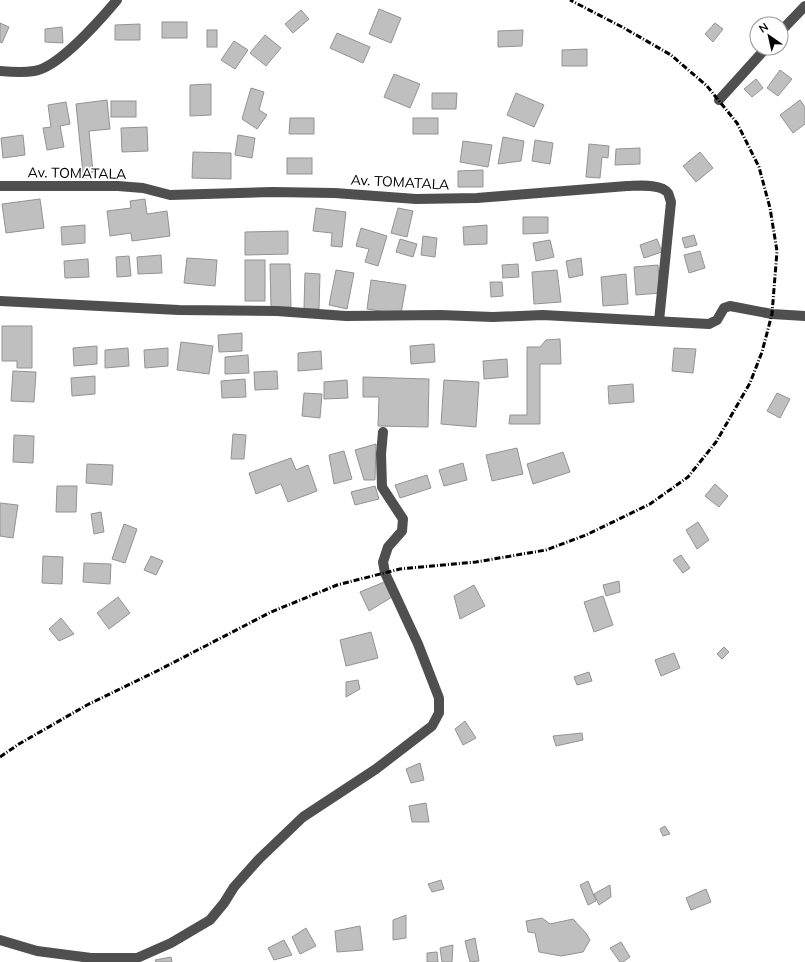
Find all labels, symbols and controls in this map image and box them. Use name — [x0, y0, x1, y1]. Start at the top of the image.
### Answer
north arrow — [749, 16, 789, 56]
text: N — [756, 20, 771, 36]
street label: Av. TOMATALA — [27, 163, 127, 183]
street label: Av. TOMATALA — [350, 170, 450, 194]

